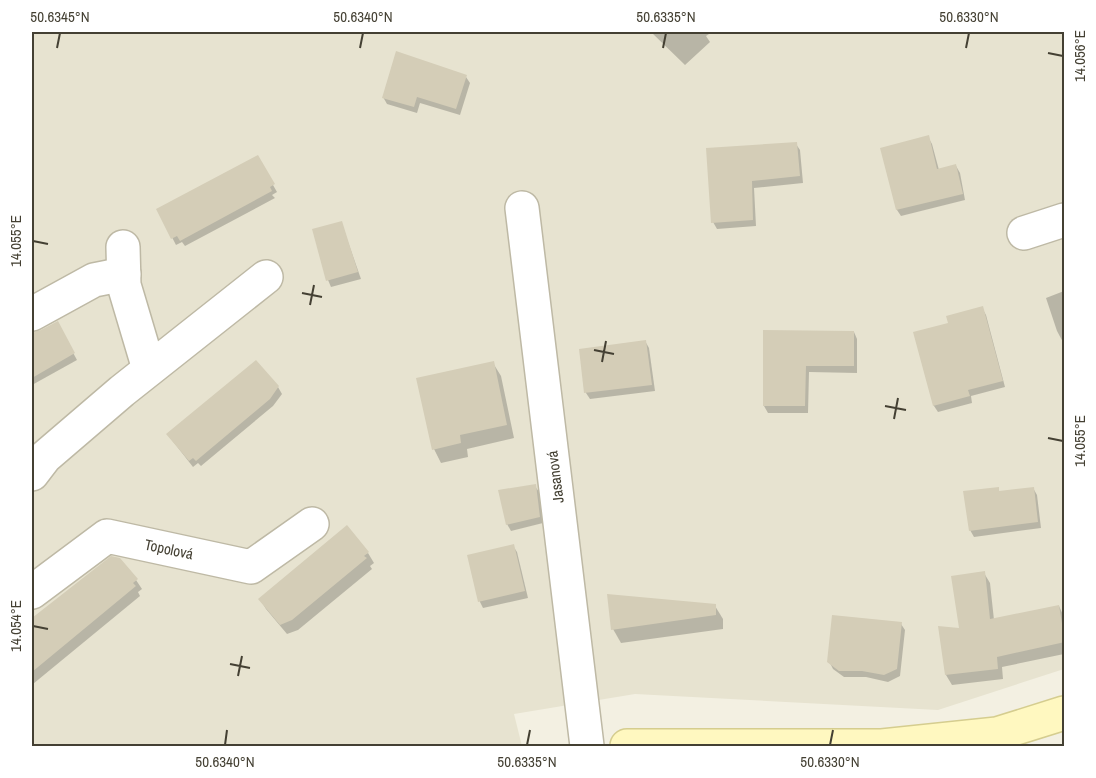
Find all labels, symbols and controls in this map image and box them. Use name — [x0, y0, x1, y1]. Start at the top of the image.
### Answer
text: 50.6345°N — [30, 6, 90, 27]
text: 50.6340°N — [333, 6, 393, 27]
text: 50.6335°N — [636, 6, 696, 27]
text: 50.6330°N — [939, 6, 999, 27]
text: 14.056°E — [1069, 30, 1090, 82]
text: 14.055°E — [5, 215, 26, 267]
text: 14.055°E — [1069, 415, 1090, 467]
street label: Jasanová — [541, 449, 569, 504]
street label: Topolová — [143, 534, 195, 564]
text: 14.054°E — [5, 600, 26, 652]
text: 50.6340°N — [195, 751, 255, 772]
text: 50.6335°N — [497, 751, 557, 772]
text: 50.6330°N — [800, 751, 860, 772]

